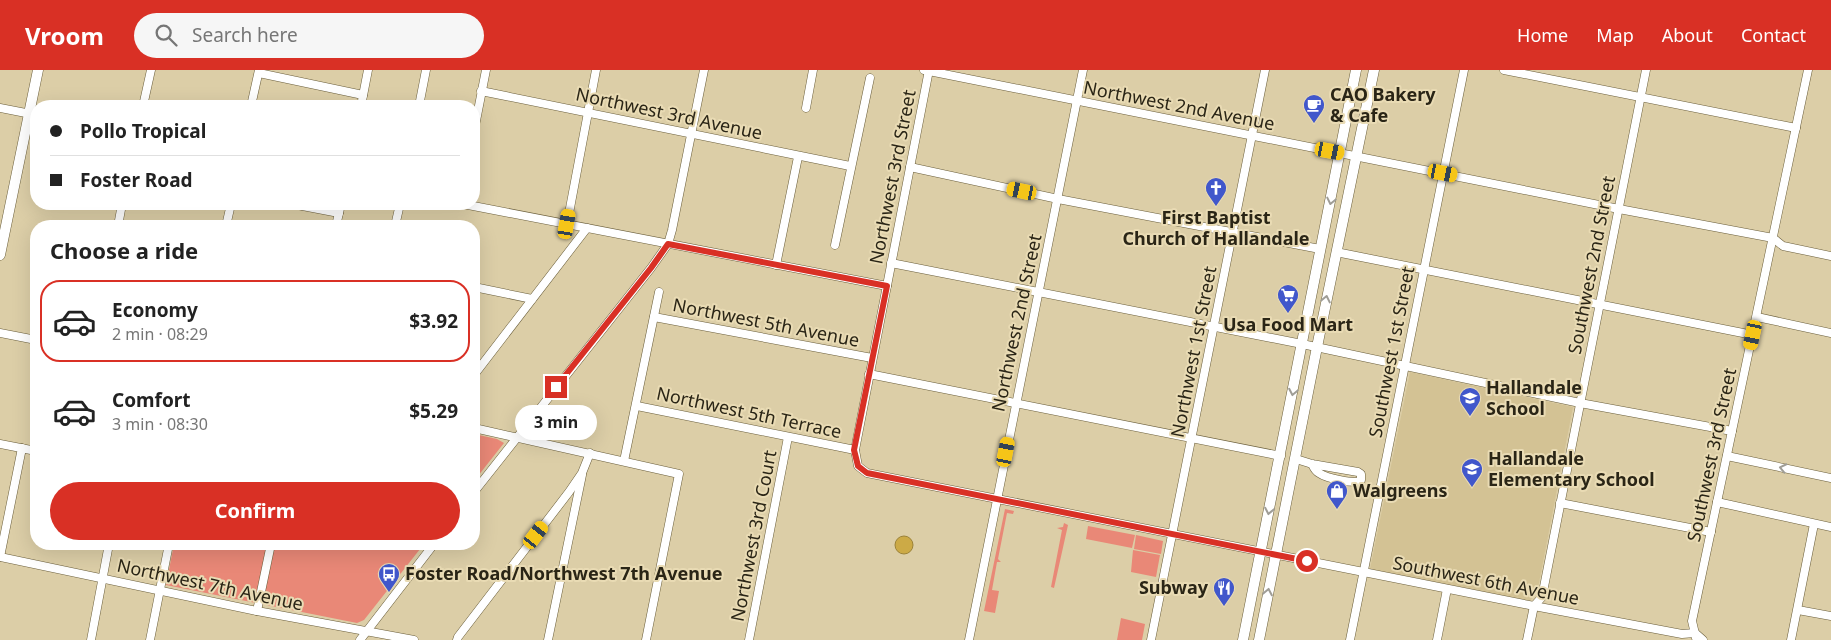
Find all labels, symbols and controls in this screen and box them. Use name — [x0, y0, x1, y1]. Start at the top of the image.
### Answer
search box — [134, 13, 484, 58]
text: Vroom — [25, 19, 104, 52]
icon: search — [152, 21, 180, 49]
text: Search here — [192, 22, 298, 48]
text: Home — [1517, 23, 1568, 47]
text: Map — [1596, 23, 1634, 47]
text: About — [1662, 23, 1713, 47]
text: Contact — [1741, 23, 1806, 47]
street label: Northwest 2nd Avenue — [1082, 75, 1277, 135]
street label: Northwest 3rd Avenue — [574, 82, 765, 145]
place label: CAO Bakery & Cafe — [1330, 82, 1436, 127]
street label: Northwest 3rd Street — [863, 87, 921, 266]
cafe icon: CAO Bakery & Cafe — [1302, 93, 1326, 124]
text: Pollo Tropical — [80, 118, 206, 144]
car — [1313, 141, 1346, 161]
car — [1426, 163, 1459, 183]
text: Foster Road — [80, 167, 193, 193]
street label: Southwest 2nd Street — [1562, 173, 1620, 356]
church icon: First Baptist Church of Hallandale — [1204, 176, 1228, 207]
car — [1005, 181, 1038, 201]
one-way arrow — [1326, 196, 1336, 205]
place label: First Baptist Church of Hallandale — [1122, 205, 1310, 250]
car — [557, 208, 576, 240]
street label: Northwest 2nd Street — [985, 231, 1047, 414]
text: Choose a ride — [50, 235, 198, 265]
street label: Northwest 1st Street — [1165, 264, 1222, 440]
street label: Southwest 1st Street — [1363, 264, 1419, 439]
supermarket icon: Usa Food Mart — [1276, 283, 1300, 314]
street label: Northwest 5th Avenue — [671, 292, 862, 352]
one-way arrow — [1321, 295, 1331, 304]
text: Economy — [112, 297, 198, 323]
icon: car — [52, 299, 97, 344]
text: $3.92 — [409, 308, 458, 334]
place label: Usa Food Mart — [1223, 312, 1353, 336]
car — [1742, 319, 1763, 351]
text: 2 min · 08:29 — [112, 323, 208, 345]
street label: Southwest 3rd Street — [1681, 365, 1741, 544]
place label: Hallandale School — [1486, 375, 1582, 420]
route end — [545, 376, 567, 398]
street label: Northwest 5th Terrace — [654, 381, 844, 443]
school or university icon: Hallandale School — [1458, 386, 1482, 417]
text: Comfort — [112, 387, 191, 413]
one-way arrow — [1288, 387, 1298, 396]
icon: car — [52, 389, 97, 434]
text: $5.29 — [409, 398, 458, 424]
callout: 3 min — [515, 404, 597, 440]
text: 3 min — [534, 411, 578, 433]
text: 3 min · 08:30 — [112, 413, 208, 435]
car — [995, 436, 1016, 468]
place label: Hallandale Elementary School — [1488, 446, 1655, 491]
street label: Northwest 3rd Court — [725, 448, 782, 624]
school or university icon: Hallandale Elementary School — [1460, 457, 1484, 488]
one-way arrow — [1779, 463, 1788, 473]
place label: Walgreens — [1353, 478, 1447, 502]
shop icon: Walgreens — [1325, 479, 1349, 510]
button: Confirm — [50, 482, 460, 540]
one-way arrow — [1265, 507, 1275, 516]
car — [520, 519, 551, 551]
route start — [1296, 550, 1318, 572]
street label: Southwest 6th Avenue — [1391, 550, 1581, 610]
street label: Northwest 7th Avenue — [115, 553, 305, 615]
place label: Foster Road/Northwest 7th Avenue — [405, 561, 722, 585]
bus stop icon: Foster Road/Northwest 7th Avenue — [377, 562, 401, 593]
place label: Subway — [1139, 575, 1209, 599]
restaurant icon: Subway — [1212, 576, 1236, 607]
one-way arrow — [1263, 588, 1273, 596]

